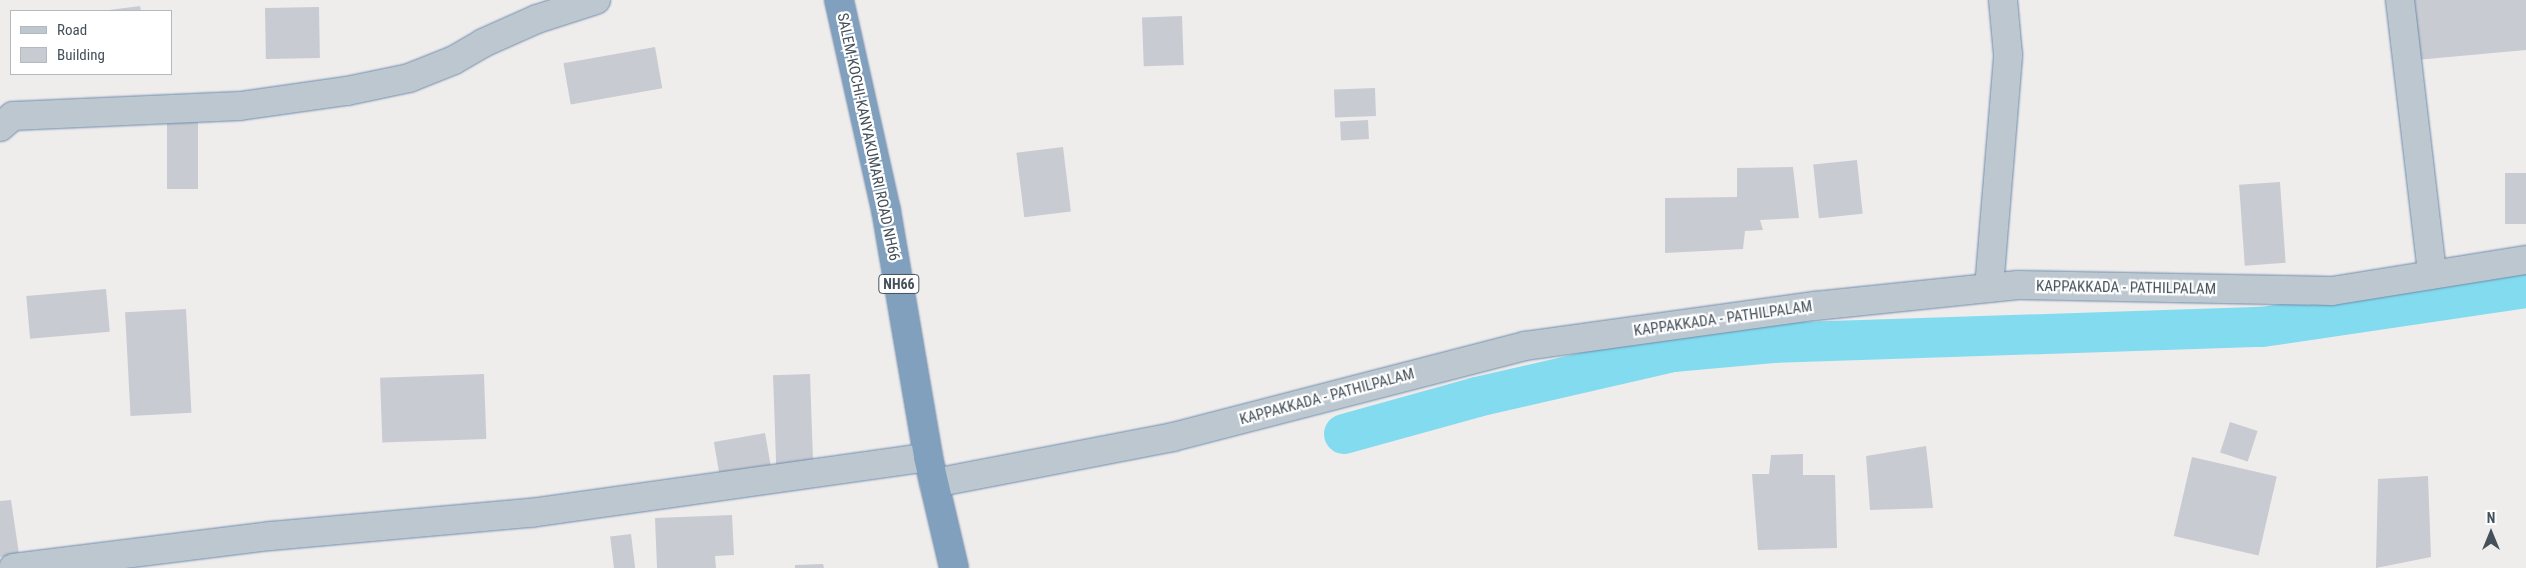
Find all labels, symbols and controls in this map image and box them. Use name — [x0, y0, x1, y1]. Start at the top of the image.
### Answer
legend — [10, 10, 172, 75]
street label: SALEM-KOCHI-KANYAKUMARI ROAD NH66 — [833, 11, 903, 263]
text: Road — [57, 21, 87, 39]
text: Building — [57, 46, 105, 64]
road number: NH66 — [878, 272, 920, 296]
street label: KAPPAKKADA - PATHILPALAM — [2036, 277, 2216, 299]
street label: KAPPAKKADA - PATHILPALAM — [1633, 298, 1813, 340]
street label: KAPPAKKADA - PATHILPALAM — [1238, 365, 1416, 429]
north arrow — [2466, 508, 2516, 558]
text: N — [2487, 510, 2495, 526]

